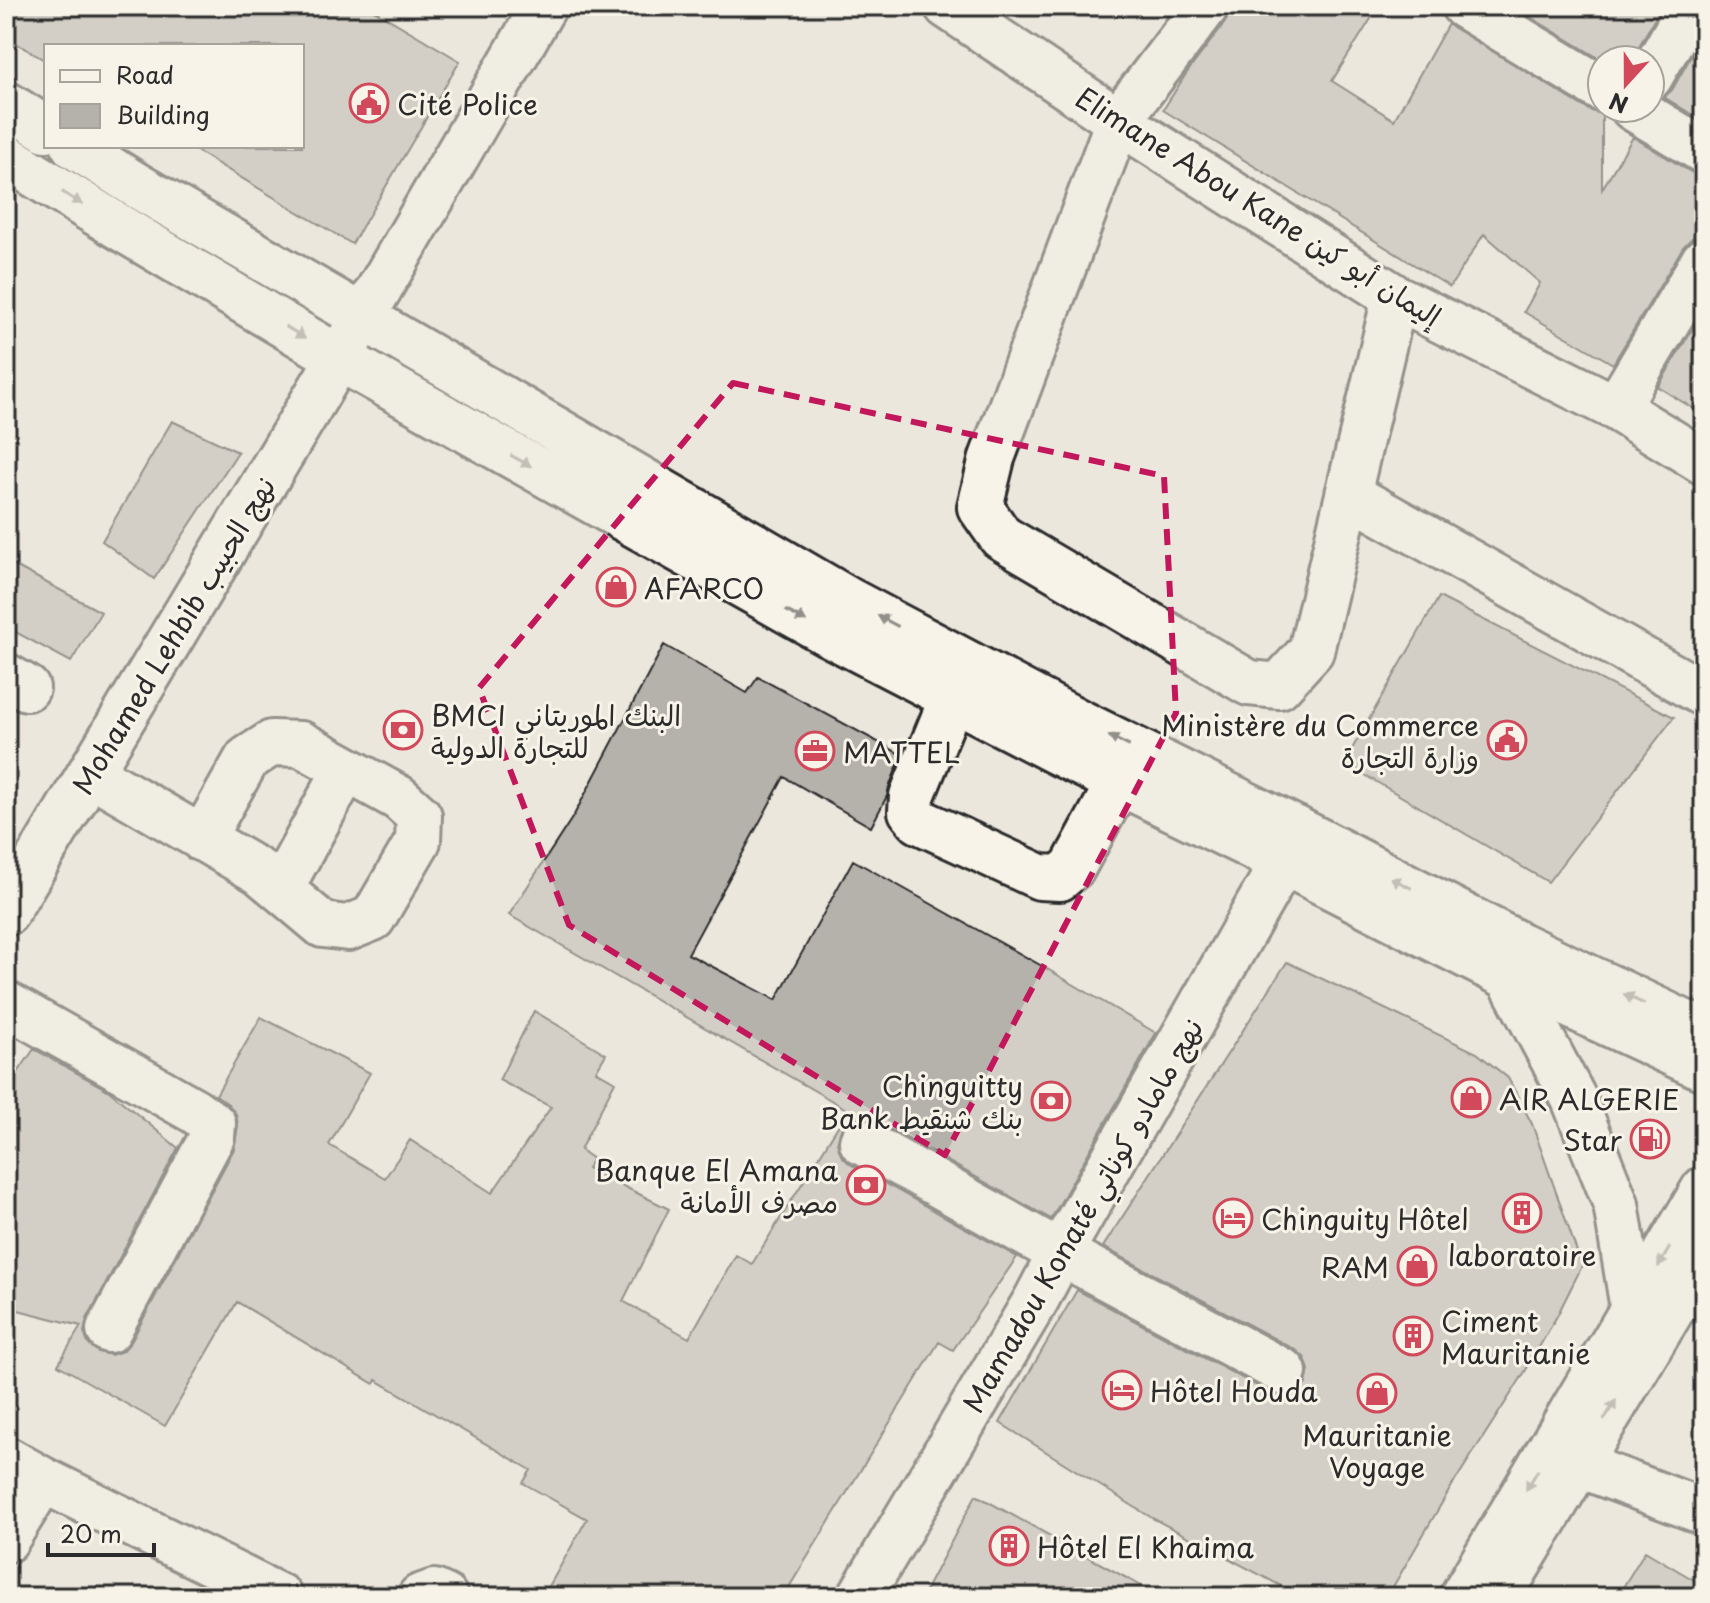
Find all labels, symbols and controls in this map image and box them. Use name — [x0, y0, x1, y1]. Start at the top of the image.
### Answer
legend — [44, 44, 304, 148]
north arrow — [1586, 44, 1666, 124]
text: Road — [116, 56, 174, 92]
street label: Elimane Abou Kane إليمان أبو كين — [1068, 75, 1450, 337]
public building icon: Cité Police — [348, 82, 390, 124]
place label: Cité Police — [397, 82, 538, 125]
text: N — [1604, 86, 1632, 123]
text: Building — [116, 96, 210, 132]
one-way arrow — [61, 191, 83, 205]
one-way arrow — [284, 325, 306, 339]
one-way arrow — [510, 454, 532, 468]
street label: Mohamed Lehbib نهج الحبيب — [61, 468, 285, 802]
shop icon: AFARCO — [595, 566, 637, 608]
place label: AFARCO — [644, 566, 764, 609]
one-way arrow — [785, 609, 808, 623]
one-way arrow — [877, 615, 899, 629]
place label: BMCI البنك الموريتاني للتجارة الدولية — [431, 693, 681, 768]
place label: Ministère du Commerce وزارة التجارة — [1161, 703, 1479, 778]
bank icon: BMCI البنك الموريتاني للتجارة الدولية — [382, 709, 424, 751]
public building icon: Ministère du Commerce وزارة التجارة — [1486, 719, 1528, 761]
office icon: MATTEL — [794, 730, 836, 772]
place label: MATTEL — [843, 730, 960, 773]
one-way arrow — [1107, 734, 1130, 748]
one-way arrow — [1389, 877, 1412, 890]
one-way arrow — [1622, 992, 1645, 1006]
street label: Mamadou Konaté نهج مامادو كوناتي — [951, 1010, 1217, 1423]
place label: Chinguitty Bank بنك شنقيط — [820, 1064, 1023, 1139]
shop icon: AIR ALGERIE — [1450, 1077, 1492, 1119]
place label: AIR ALGERIE — [1499, 1077, 1679, 1120]
bank icon: Chinguitty Bank بنك شنقيط — [1030, 1080, 1072, 1122]
place label: Star — [1563, 1118, 1622, 1161]
fuel station icon: Star — [1629, 1118, 1671, 1160]
place label: Banque El Amana مصرف الأمانة — [595, 1148, 838, 1223]
bank icon: Banque El Amana مصرف الأمانة — [845, 1164, 887, 1206]
building icon: laboratoire — [1501, 1192, 1543, 1234]
hotel icon: Chinguity Hôtel — [1212, 1197, 1254, 1239]
place label: Chinguity Hôtel — [1261, 1197, 1469, 1240]
place label: laboratoire — [1448, 1233, 1596, 1276]
place label: RAM — [1321, 1245, 1389, 1288]
shop icon: RAM — [1396, 1245, 1438, 1287]
one-way arrow — [1657, 1245, 1671, 1268]
place label: Ciment Mauritanie — [1441, 1299, 1590, 1374]
building icon: Ciment Mauritanie — [1392, 1315, 1434, 1357]
hotel icon: Hôtel Houda — [1101, 1369, 1143, 1411]
place label: Hôtel Houda — [1150, 1369, 1319, 1412]
shop icon: Mauritanie Voyage — [1356, 1372, 1398, 1414]
one-way arrow — [1603, 1399, 1617, 1421]
place label: Mauritanie Voyage — [1302, 1413, 1452, 1488]
one-way arrow — [1525, 1469, 1539, 1491]
scale bar — [48, 1507, 154, 1557]
text: 20 m — [60, 1515, 122, 1551]
building icon: Hôtel El Khaima — [988, 1525, 1030, 1567]
place label: Hôtel El Khaima — [1037, 1525, 1254, 1568]

